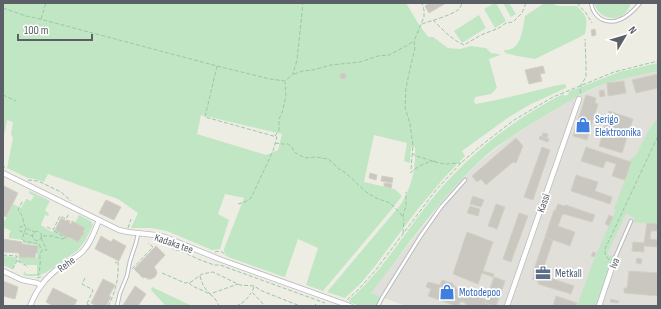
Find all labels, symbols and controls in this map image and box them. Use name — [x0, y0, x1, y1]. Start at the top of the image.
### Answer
scale bar — [18, 16, 92, 42]
north arrow — [605, 16, 645, 56]
text: 100 m — [24, 23, 49, 38]
text: N — [626, 24, 639, 37]
place label: Serigo Elektroonika — [595, 113, 641, 139]
shop icon: Serigo Elektroonika — [574, 116, 592, 134]
street label: Kassi — [534, 192, 553, 214]
street label: Kadaka tee — [153, 231, 195, 256]
street label: Rehe — [55, 254, 78, 275]
street label: Iva — [607, 256, 622, 270]
office icon: Metkall — [534, 264, 552, 282]
place label: Metkall — [555, 267, 582, 280]
shop icon: Motodepoo — [438, 283, 456, 301]
place label: Motodepoo — [459, 286, 501, 299]

